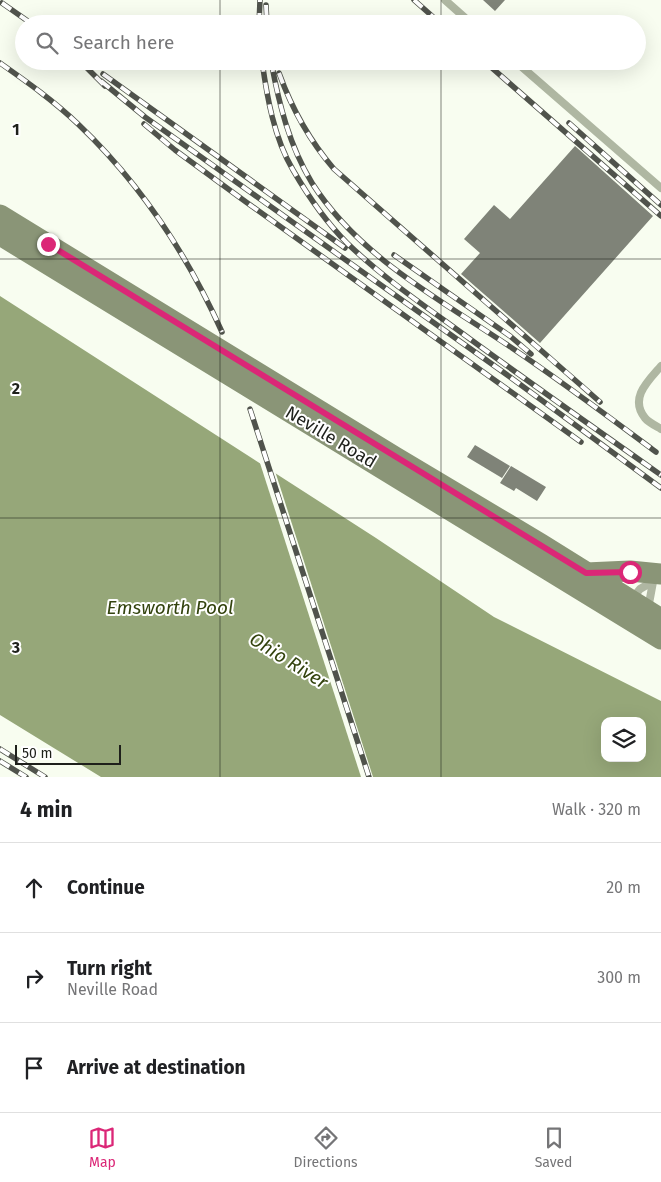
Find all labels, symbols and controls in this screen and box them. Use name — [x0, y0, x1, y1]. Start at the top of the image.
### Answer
search box — [15, 15, 646, 70]
icon: search — [33, 29, 61, 57]
text: Search here — [73, 31, 174, 54]
text: 1 — [12, 120, 20, 139]
route end — [37, 233, 60, 256]
text: 2 — [12, 379, 20, 398]
street label: Neville Road — [281, 401, 381, 473]
route start — [619, 561, 642, 584]
water label: Emsworth Pool — [107, 596, 233, 619]
water label: Ohio River — [245, 627, 333, 694]
text: 3 — [11, 638, 20, 657]
map controls — [601, 717, 646, 762]
button: layers — [601, 717, 646, 762]
scale bar — [15, 742, 121, 765]
text: 50 m — [22, 745, 53, 762]
text: 4 min — [20, 797, 73, 823]
text: Walk · 320 m — [552, 800, 641, 819]
icon: ahead — [20, 874, 48, 902]
text: Continue — [67, 876, 145, 899]
text: 20 m — [606, 878, 641, 897]
text: Turn right — [67, 957, 152, 980]
icon: right — [20, 964, 48, 992]
text: 300 m — [597, 968, 641, 987]
text: Neville Road — [67, 980, 158, 999]
icon: arrive — [20, 1054, 48, 1082]
text: Arrive at destination — [67, 1056, 246, 1079]
tab: Map — [88, 1124, 116, 1171]
tab: Directions — [293, 1124, 358, 1171]
tab: Saved — [535, 1124, 573, 1171]

